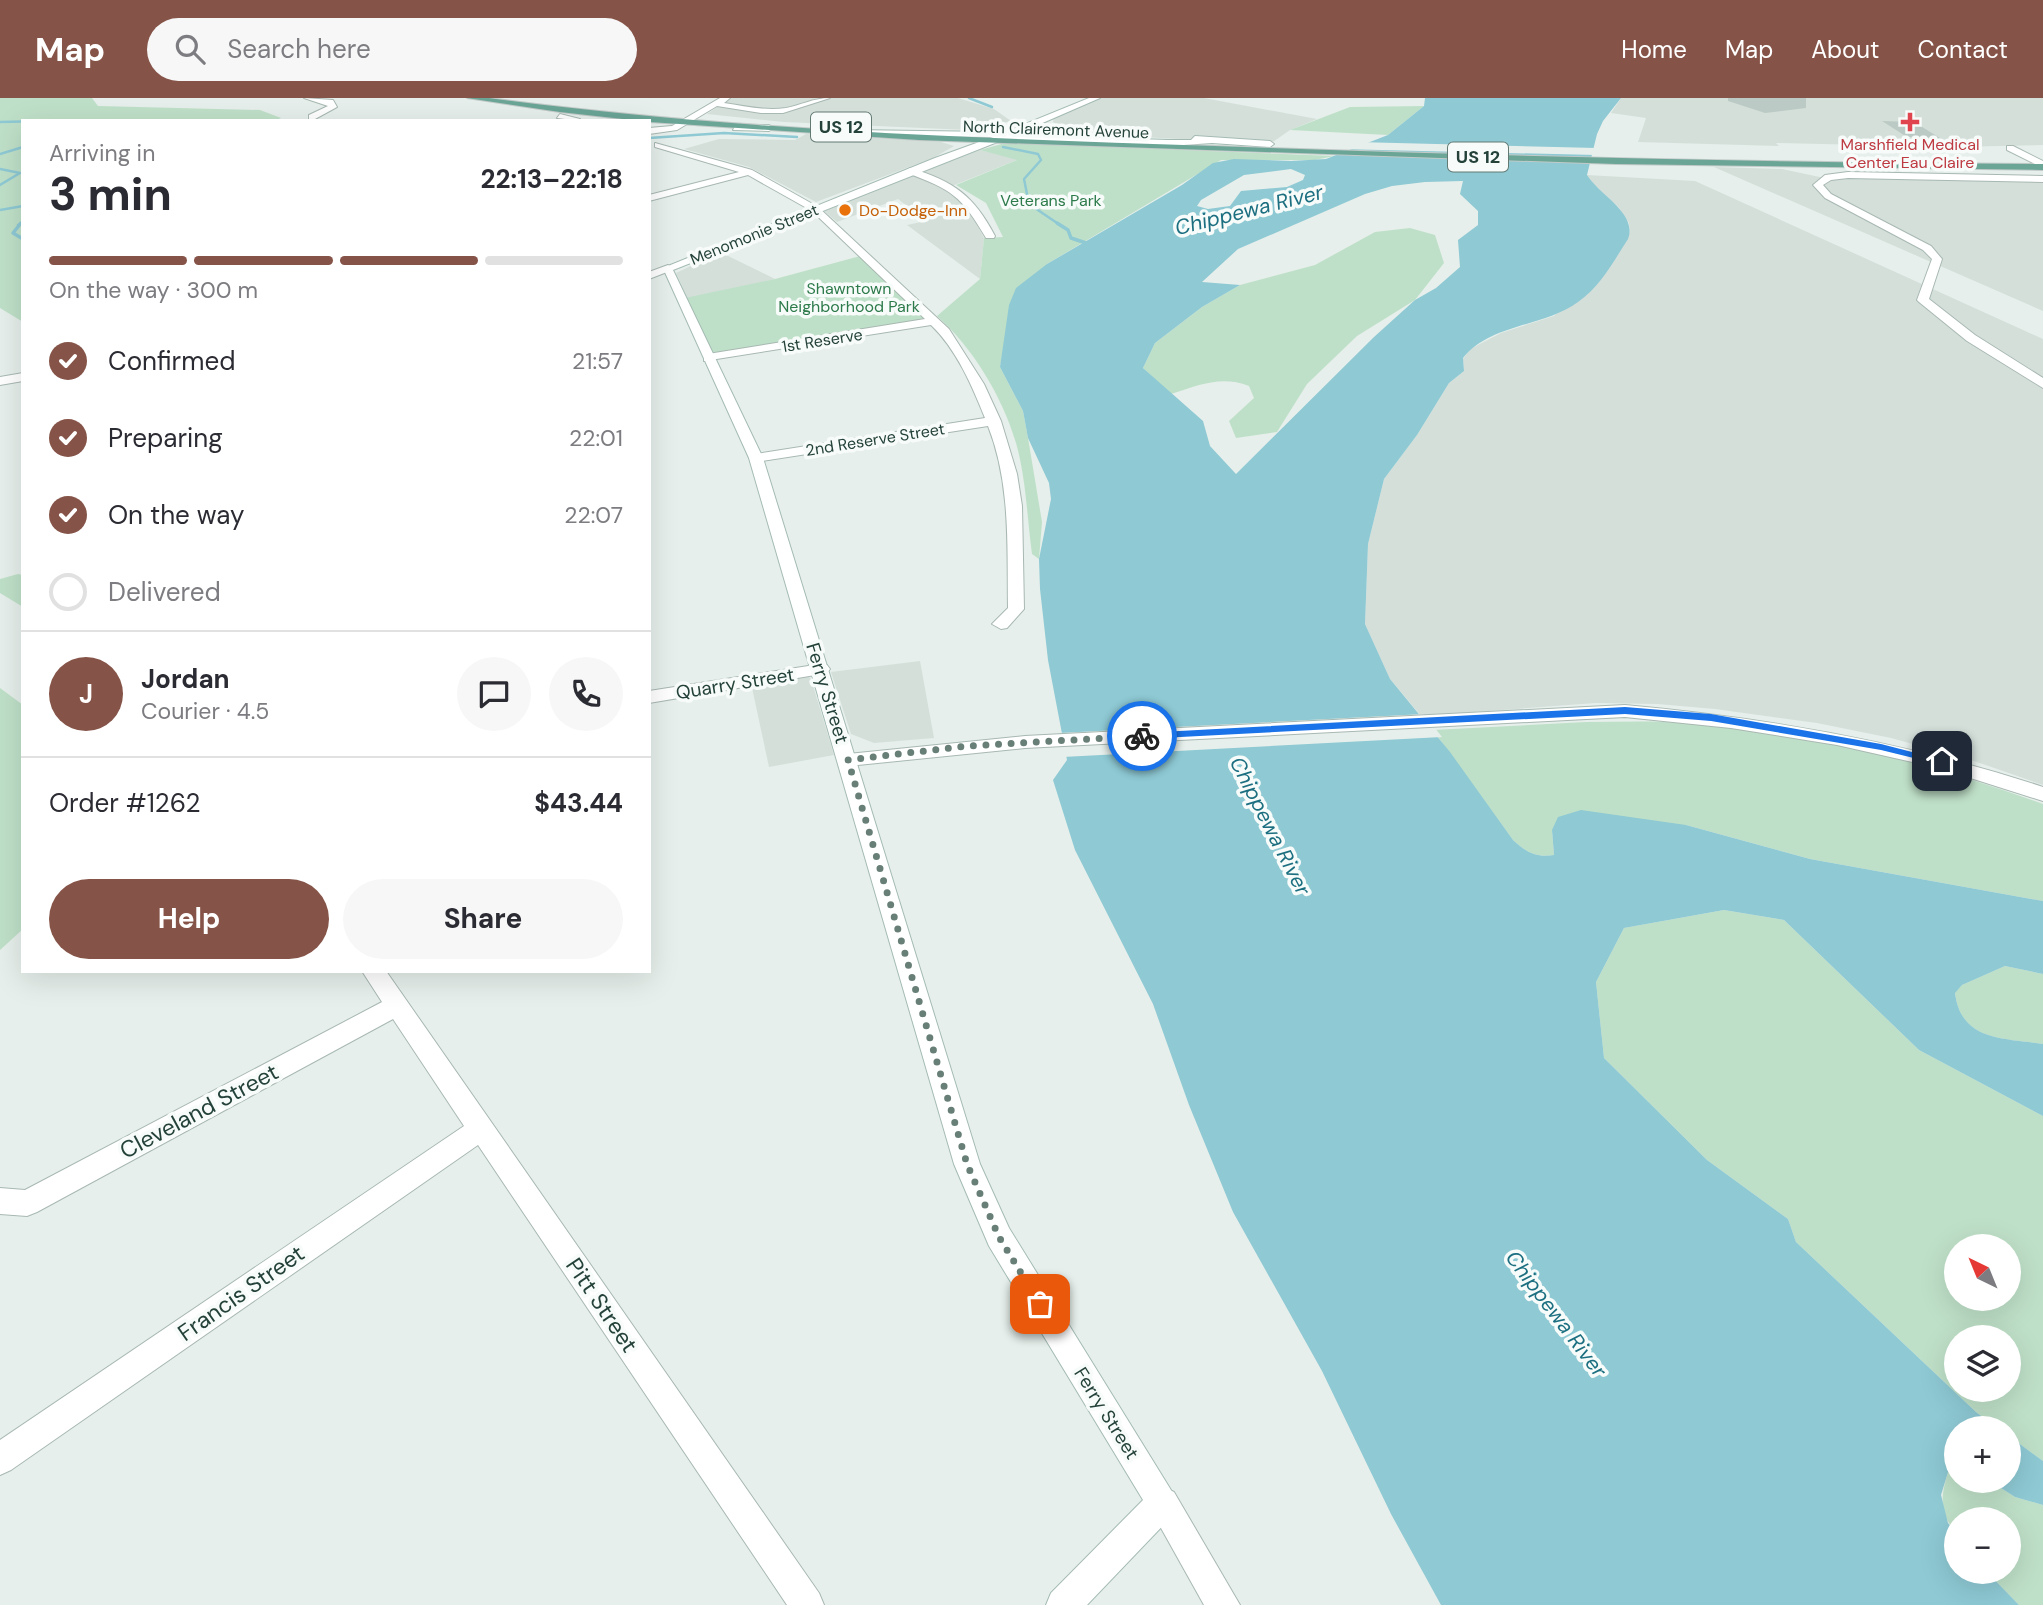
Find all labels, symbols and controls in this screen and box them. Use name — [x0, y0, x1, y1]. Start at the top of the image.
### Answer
search box — [147, 18, 637, 81]
text: Map — [35, 28, 105, 71]
icon: search — [171, 30, 209, 68]
text: Search here — [227, 32, 371, 66]
text: Home — [1621, 34, 1687, 65]
text: Map — [1725, 34, 1773, 65]
text: About — [1811, 34, 1880, 65]
text: Contact — [1918, 34, 2008, 65]
marker: Marshfield Medical Center Eau Claire — [1900, 112, 1920, 132]
road number: US 12 — [811, 113, 871, 142]
street label: North Clairemont Avenue — [963, 116, 1149, 143]
place label: Marshfield Medical Center Eau Claire — [1840, 134, 1980, 173]
text: Arriving in — [49, 138, 155, 168]
road number: US 12 — [1448, 142, 1508, 172]
text: 22:13–22:18 — [481, 162, 623, 196]
text: 3 min — [49, 164, 172, 224]
water label: Chippewa River — [1172, 178, 1327, 242]
park label: Veterans Park — [1000, 190, 1102, 211]
street label: Menomonie Street — [687, 199, 821, 270]
place label: Do-Dodge-Inn — [859, 200, 967, 221]
marker: Do-Dodge-Inn — [837, 202, 853, 218]
text: On the way · 300 m — [49, 275, 258, 305]
park label: Shawntown Neighborhood Park — [778, 278, 920, 317]
street label: 1st Reserve — [780, 324, 864, 357]
icon: check — [49, 342, 87, 380]
text: Confirmed — [108, 344, 235, 378]
text: 21:57 — [572, 346, 623, 376]
street label: 2nd Reserve Street — [804, 418, 946, 461]
icon: check — [49, 419, 87, 457]
text: Preparing — [108, 421, 223, 455]
text: 22:01 — [569, 423, 623, 453]
icon: check — [49, 496, 87, 534]
text: On the way — [108, 498, 244, 532]
text: 22:07 — [564, 500, 623, 530]
text: Delivered — [108, 575, 221, 609]
street label: Ferry Street — [800, 640, 855, 747]
button: chat — [457, 657, 531, 731]
button: phone — [549, 657, 623, 731]
text: Jordan — [141, 662, 230, 696]
street label: Quarry Street — [674, 662, 796, 705]
text: J — [79, 677, 93, 711]
text: Courier · 4.5 — [141, 696, 269, 726]
courier — [1107, 701, 1177, 771]
icon: bike — [1123, 717, 1161, 755]
pin — [1912, 731, 1972, 791]
icon: home — [1923, 742, 1961, 780]
water label: Chippewa River — [1223, 752, 1317, 901]
text: Order #1262 — [49, 786, 200, 820]
text: $43.44 — [534, 786, 623, 820]
button: Help — [49, 879, 329, 959]
button: Share — [343, 879, 623, 959]
street label: Cleveland Street — [115, 1057, 283, 1165]
north arrow — [1944, 1234, 2021, 1311]
map controls — [1944, 1234, 2021, 1584]
street label: Francis Street — [172, 1238, 310, 1348]
water label: Chippewa River — [1499, 1245, 1614, 1384]
street label: Pitt Street — [559, 1252, 645, 1358]
pin — [1010, 1274, 1070, 1334]
icon: bag — [1021, 1285, 1059, 1323]
button: layers — [1944, 1325, 2021, 1402]
street label: Ferry Street — [1068, 1363, 1145, 1464]
button: + — [1944, 1416, 2021, 1493]
button: − — [1944, 1507, 2021, 1584]

